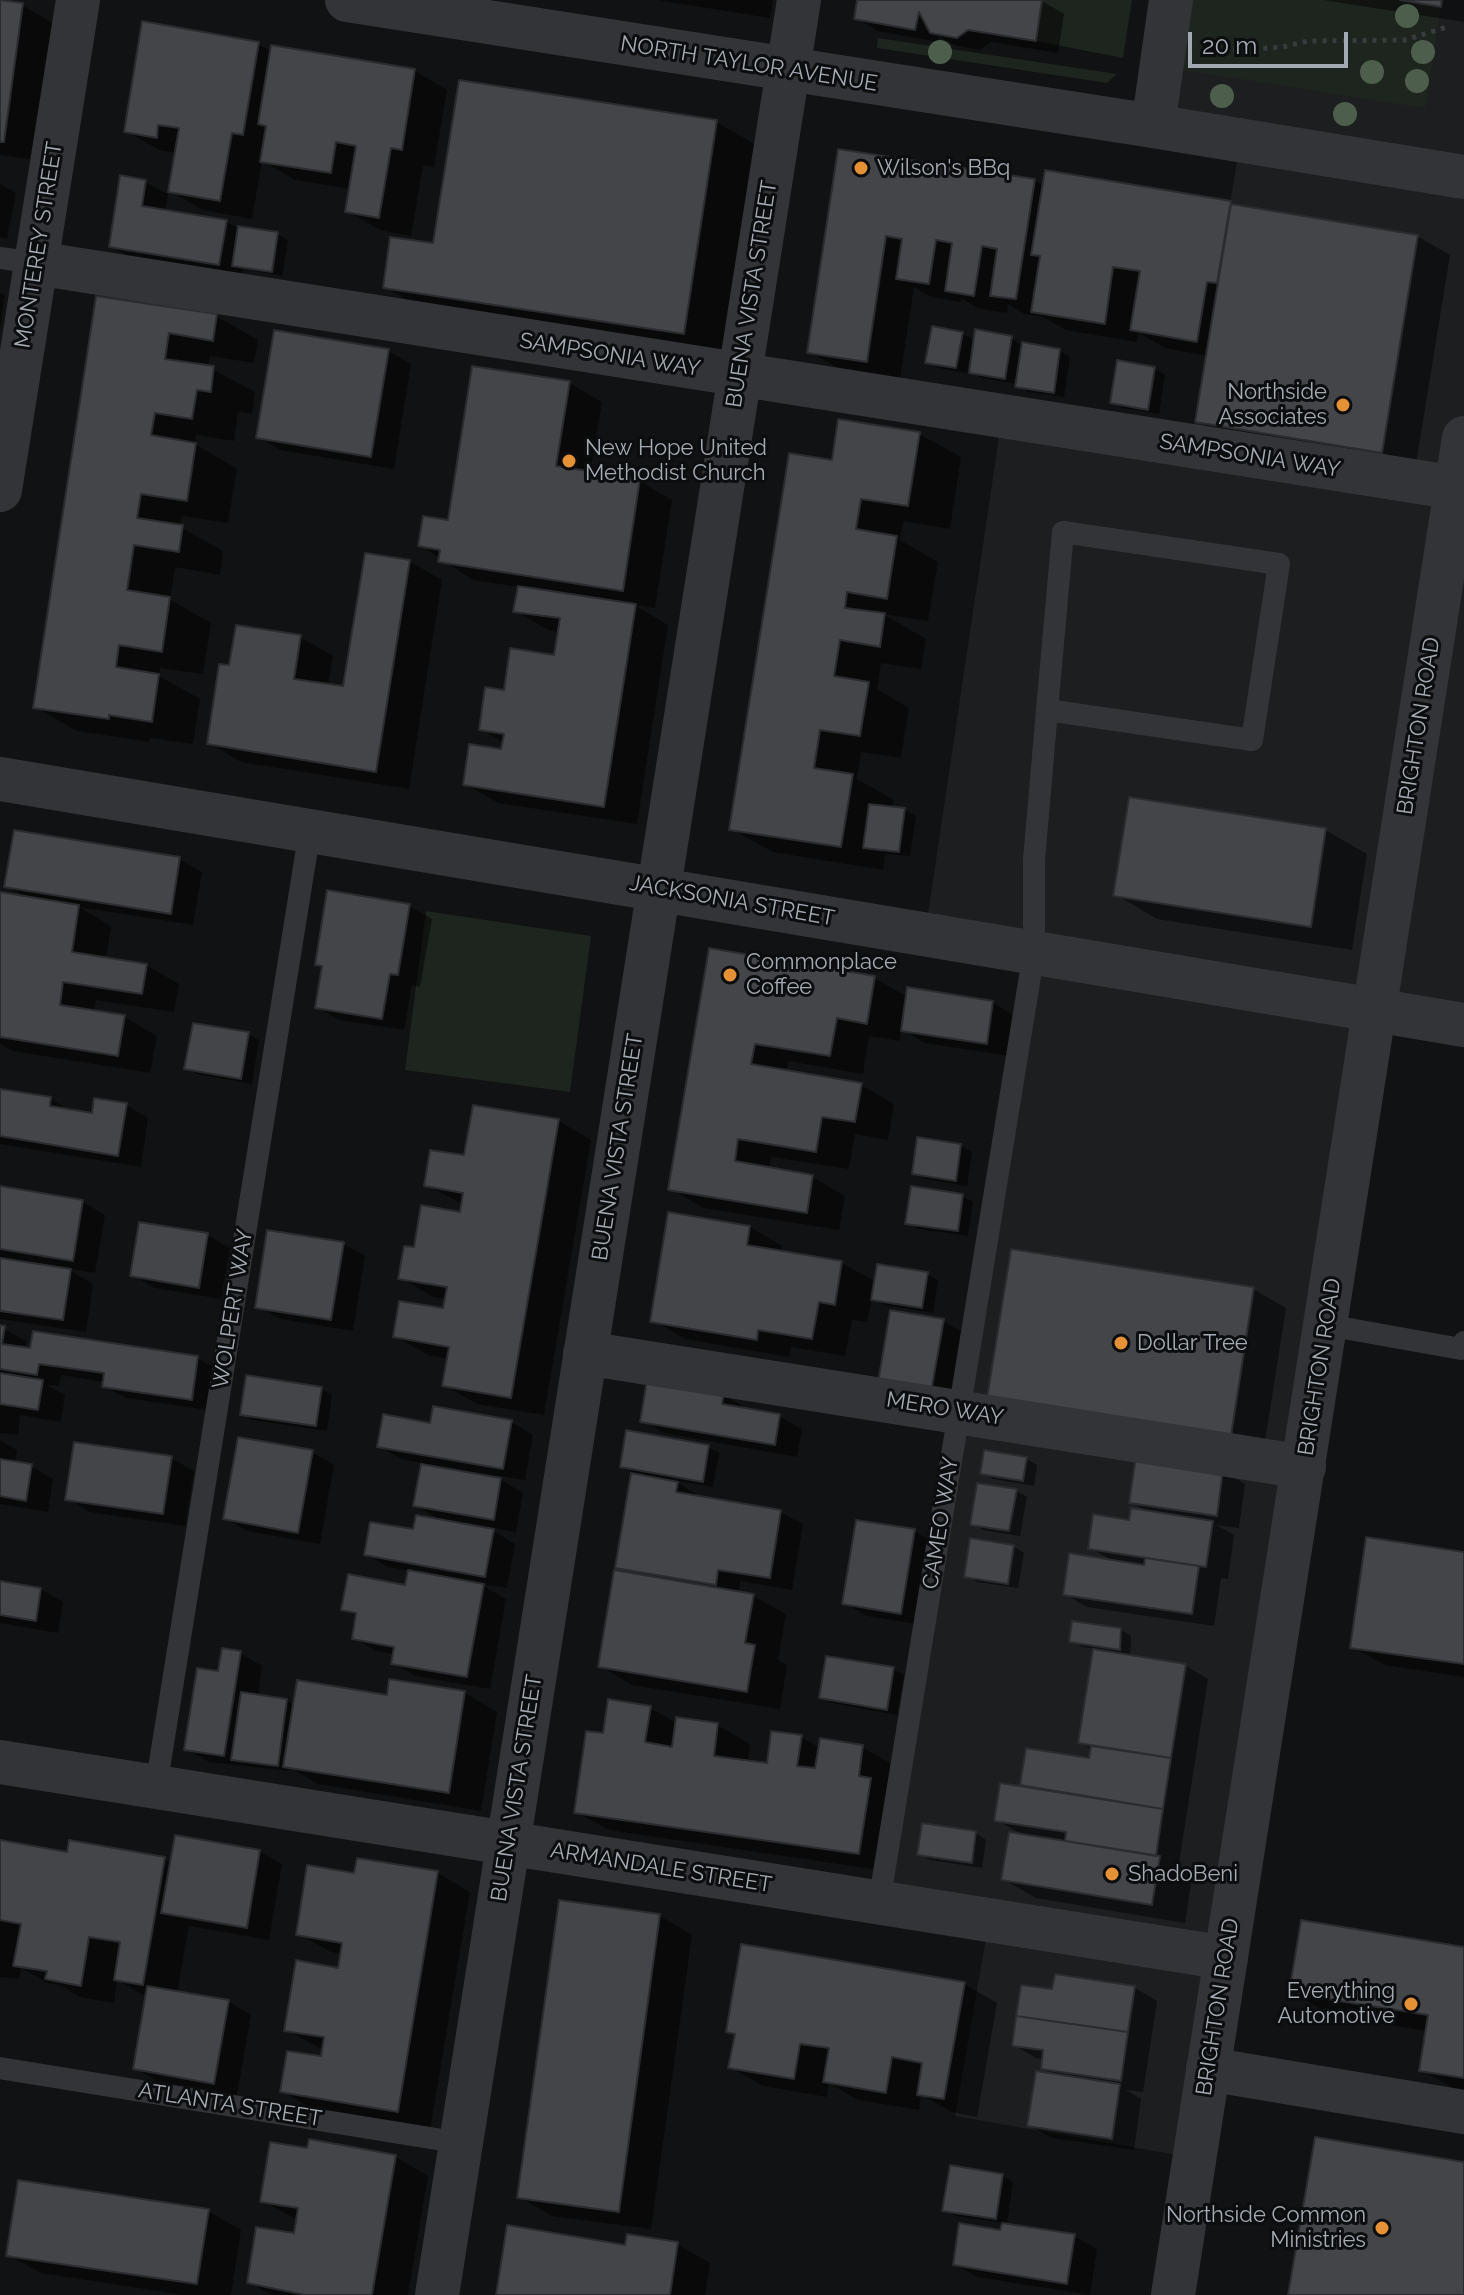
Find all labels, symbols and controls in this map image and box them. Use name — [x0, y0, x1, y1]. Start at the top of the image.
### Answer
scale bar — [1192, 16, 1352, 66]
street label: NORTH TAYLOR AVENUE — [619, 31, 879, 97]
text: 20 m — [1202, 31, 1257, 60]
street label: MONTEREY STREET — [10, 140, 68, 350]
place label: Wilson's BBq — [877, 155, 1010, 181]
marker: Wilson's BBq — [852, 159, 870, 177]
street label: BUENA VISTA STREET — [721, 179, 783, 409]
street label: SAMPSONIA WAY — [518, 328, 702, 382]
place label: Northside Associates — [1218, 379, 1327, 430]
marker: Northside Associates — [1334, 396, 1352, 414]
street label: SAMPSONIA WAY — [1158, 429, 1342, 483]
place label: New Hope United Methodist Church — [585, 435, 767, 486]
marker: New Hope United Methodist Church — [560, 452, 578, 470]
street label: BRIGHTON ROAD — [1392, 635, 1446, 817]
street label: JACKSONIA STREET — [627, 870, 837, 932]
place label: Commonplace Coffee — [746, 949, 897, 1000]
marker: Commonplace Coffee — [721, 966, 739, 984]
street label: BUENA VISTA STREET — [587, 1032, 649, 1262]
street label: WOLPERT WAY — [207, 1227, 259, 1391]
street label: BRIGHTON ROAD — [1293, 1276, 1347, 1458]
place label: Dollar Tree — [1137, 1330, 1248, 1356]
marker: Dollar Tree — [1112, 1334, 1130, 1352]
street label: MERO WAY — [884, 1387, 1006, 1431]
street label: CAMEO WAY — [918, 1455, 964, 1591]
street label: BUENA VISTA STREET — [486, 1673, 548, 1903]
street label: ARMANDALE STREET — [549, 1837, 773, 1899]
place label: ShadoBeni — [1128, 1861, 1238, 1887]
marker: ShadoBeni — [1103, 1865, 1121, 1883]
street label: BRIGHTON ROAD — [1191, 1916, 1245, 2098]
place label: Everything Automotive — [1277, 1978, 1395, 2030]
marker: Everything Automotive — [1402, 1995, 1420, 2013]
street label: ATLANTA STREET — [136, 2077, 324, 2133]
place label: Northside Common Ministries — [1166, 2202, 1366, 2254]
marker: Northside Common Ministries — [1373, 2219, 1391, 2237]

